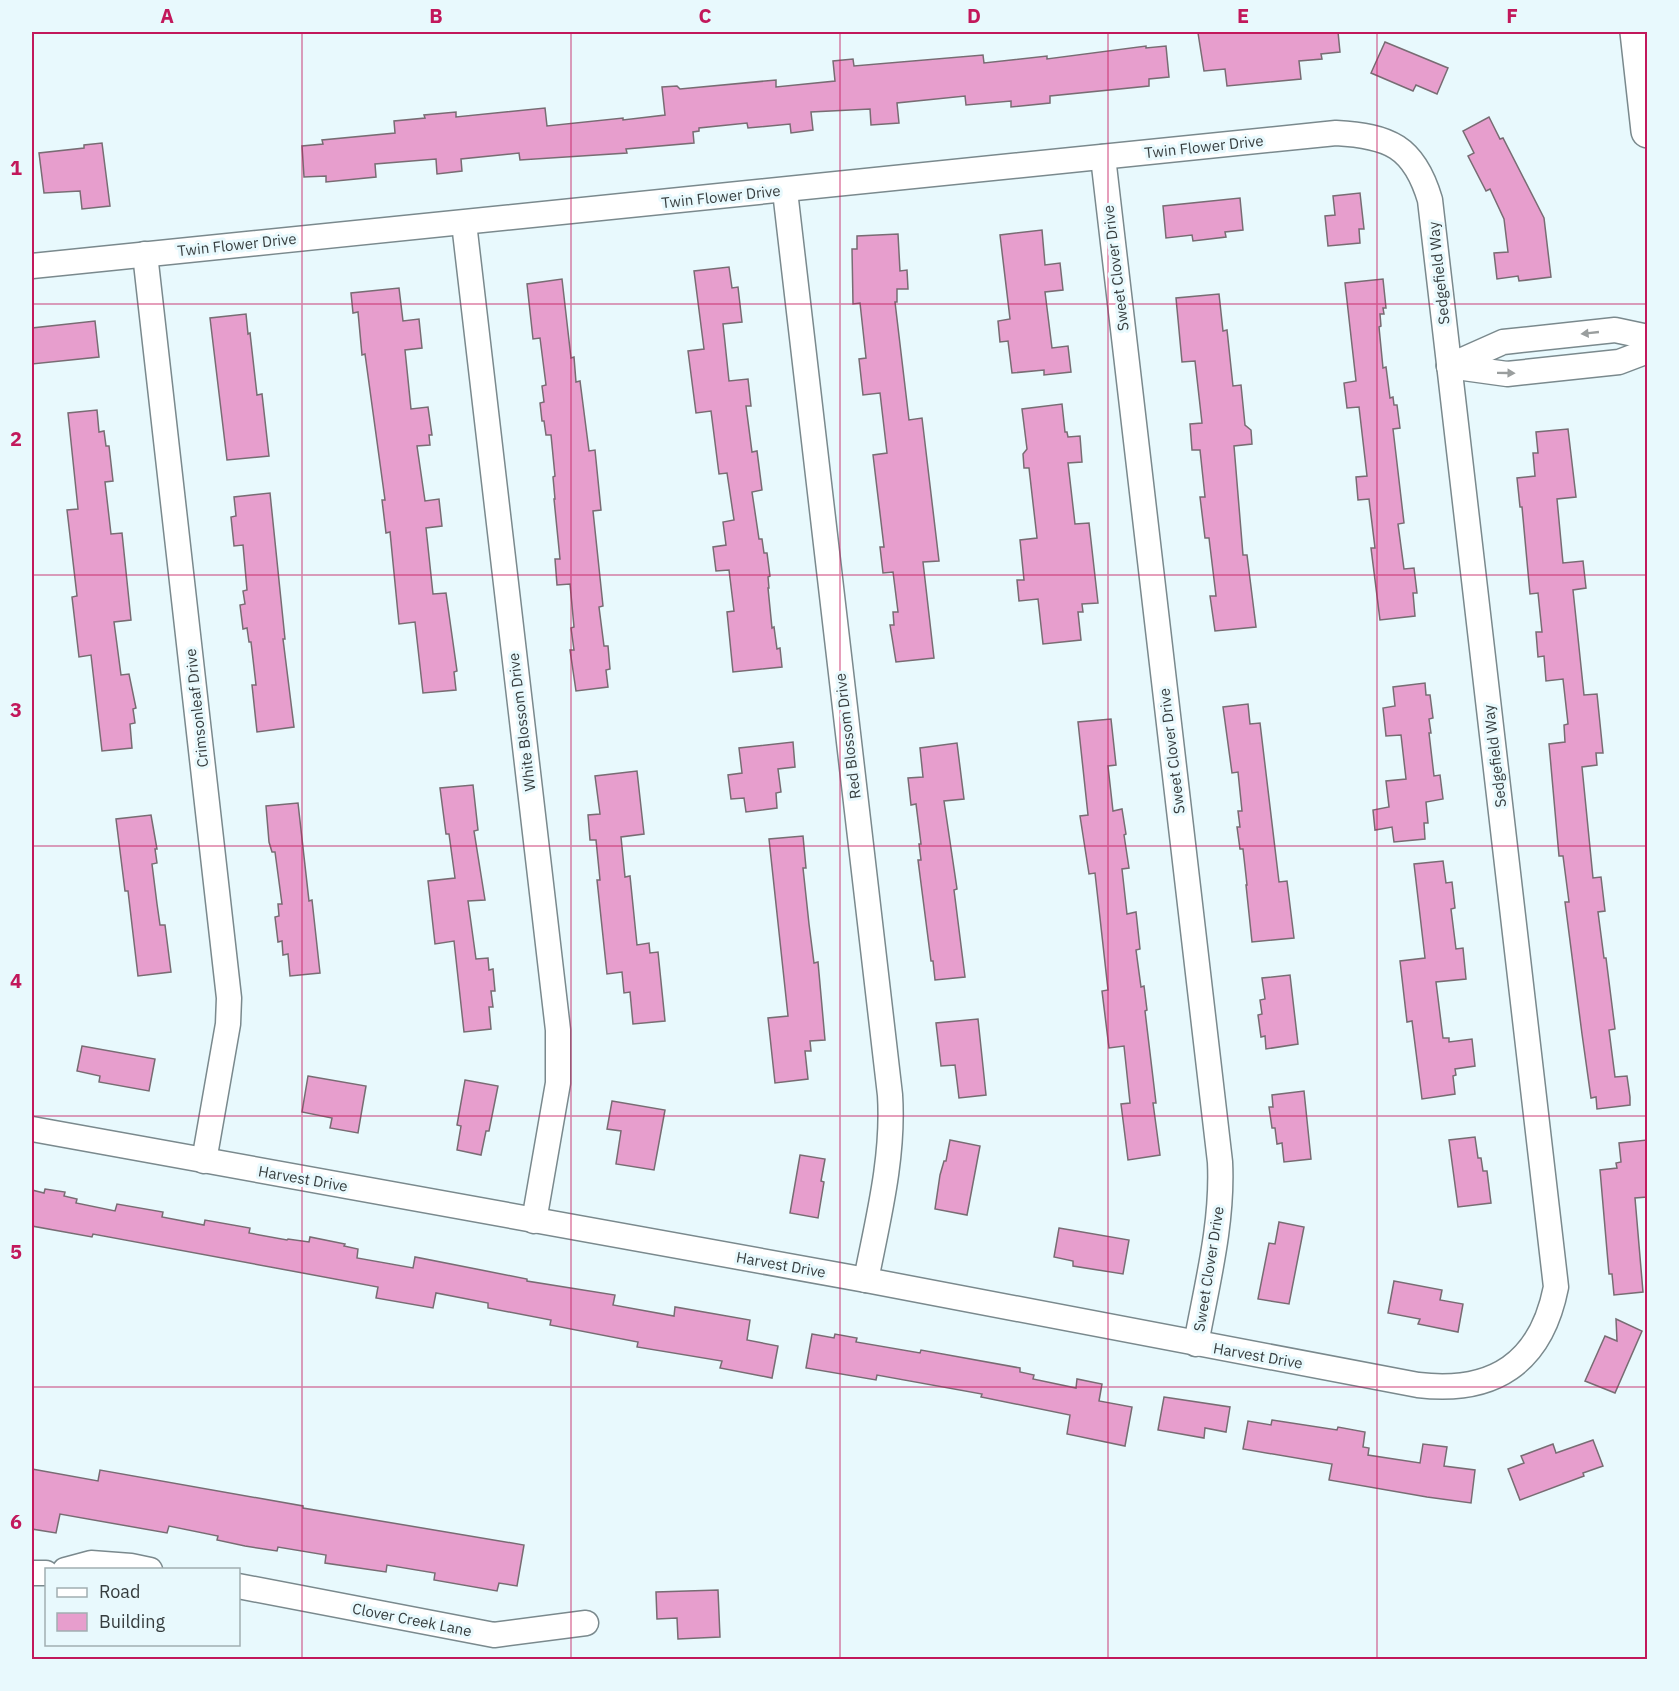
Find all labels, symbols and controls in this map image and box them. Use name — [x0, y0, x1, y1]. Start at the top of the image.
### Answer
text: A — [160, 2, 174, 29]
text: B — [429, 2, 443, 29]
text: C — [698, 2, 712, 29]
text: D — [967, 2, 981, 29]
text: E — [1237, 2, 1249, 29]
text: F — [1506, 2, 1518, 29]
street label: Twin Flower Drive — [1143, 131, 1264, 162]
text: 1 — [10, 154, 22, 181]
street label: Twin Flower Drive — [660, 181, 781, 212]
street label: Sweet Clover Drive — [1098, 204, 1133, 332]
street label: Sedgefield Way — [1424, 220, 1453, 325]
street label: Twin Flower Drive — [176, 229, 297, 260]
one-way arrow — [1580, 328, 1599, 337]
one-way arrow — [1497, 368, 1516, 377]
text: 2 — [10, 425, 22, 452]
street label: Crimsonleaf Drive — [181, 648, 212, 768]
street label: White Blossom Drive — [504, 652, 539, 792]
street label: Red Blossom Drive — [830, 672, 865, 800]
street label: Sweet Clover Drive — [1154, 687, 1189, 815]
text: 3 — [10, 696, 22, 723]
street label: Sedgefield Way — [1479, 703, 1510, 809]
text: 4 — [10, 967, 22, 994]
street label: Harvest Drive — [257, 1161, 349, 1196]
street label: Sweet Clover Drive — [1189, 1205, 1228, 1333]
text: 5 — [10, 1238, 22, 1265]
street label: Harvest Drive — [735, 1247, 827, 1282]
street label: Harvest Drive — [1212, 1338, 1304, 1373]
text: 6 — [10, 1508, 22, 1535]
legend — [45, 1568, 240, 1646]
text: Road — [99, 1580, 140, 1603]
street label: Clover Creek Lane — [351, 1599, 473, 1640]
text: Building — [99, 1610, 166, 1633]

